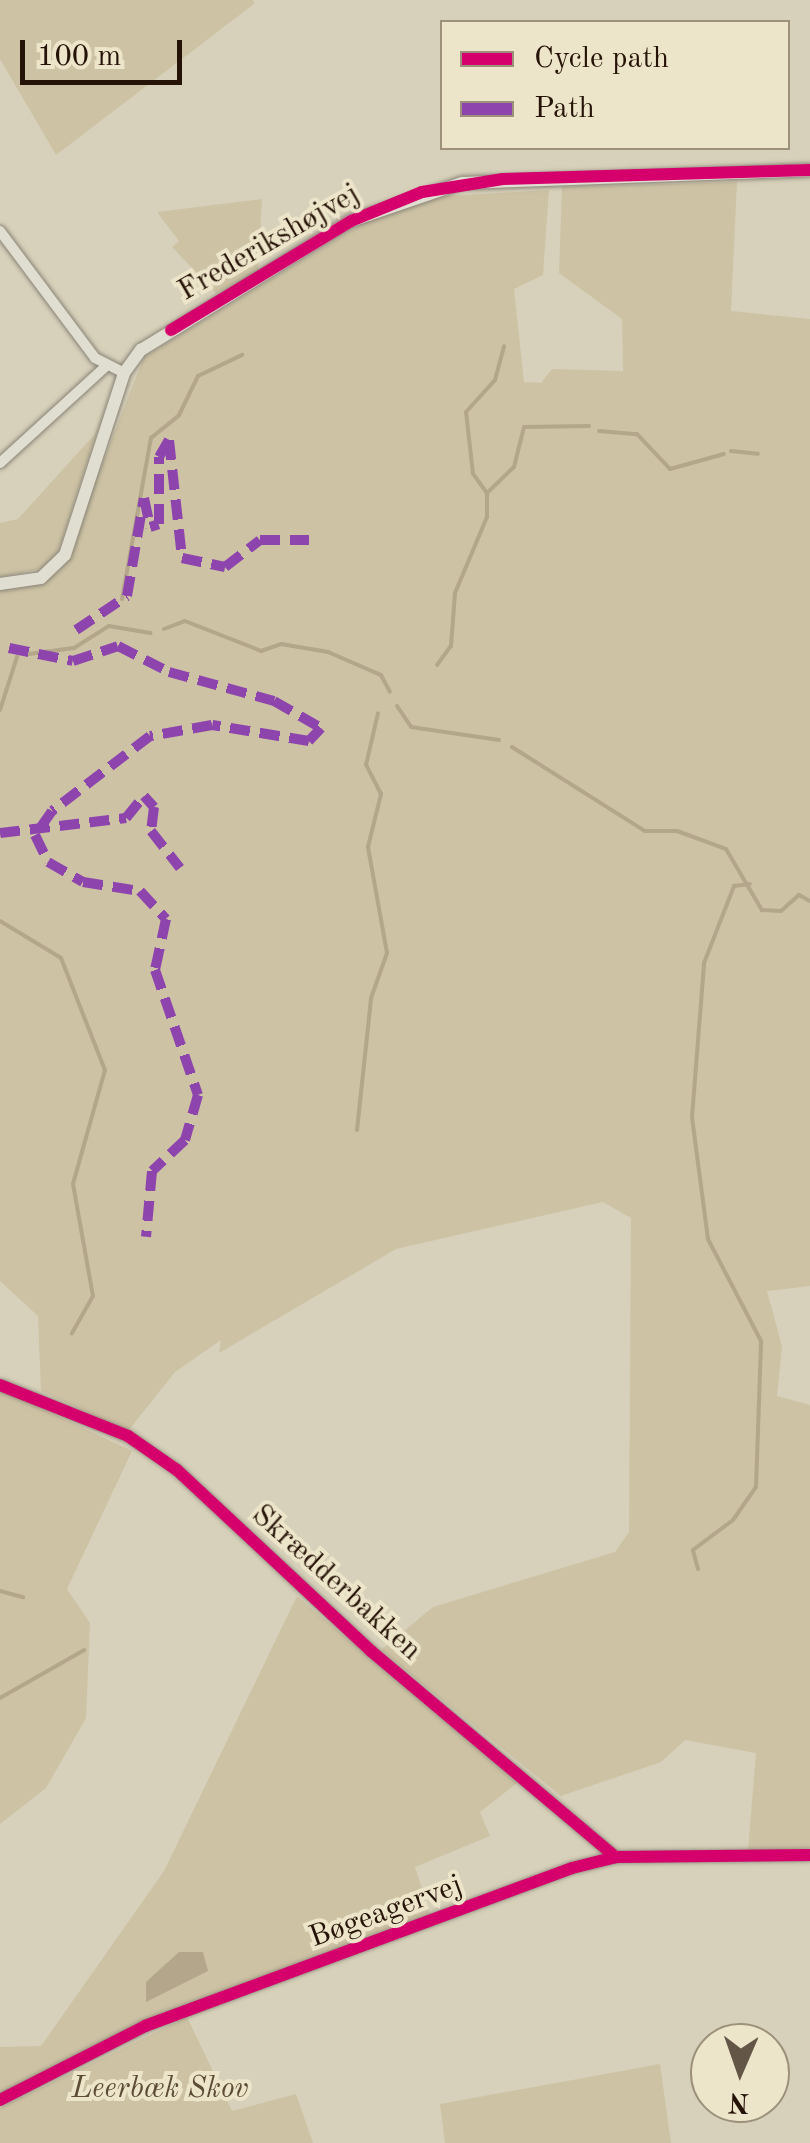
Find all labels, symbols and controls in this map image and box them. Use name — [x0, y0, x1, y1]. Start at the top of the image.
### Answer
scale bar — [25, 20, 188, 82]
legend — [440, 20, 790, 150]
text: 100 m — [37, 42, 121, 72]
text: Cycle path — [534, 44, 669, 74]
text: Path — [534, 94, 595, 124]
street label: Frederikshøjvej — [172, 177, 366, 309]
street label: Skrædderbakken — [244, 1497, 428, 1669]
street label: Bøgeagervej — [304, 1868, 468, 1956]
north arrow — [690, 2023, 790, 2123]
park label: Leerbæk Skov — [72, 2071, 248, 2107]
text: N — [728, 2087, 750, 2115]

